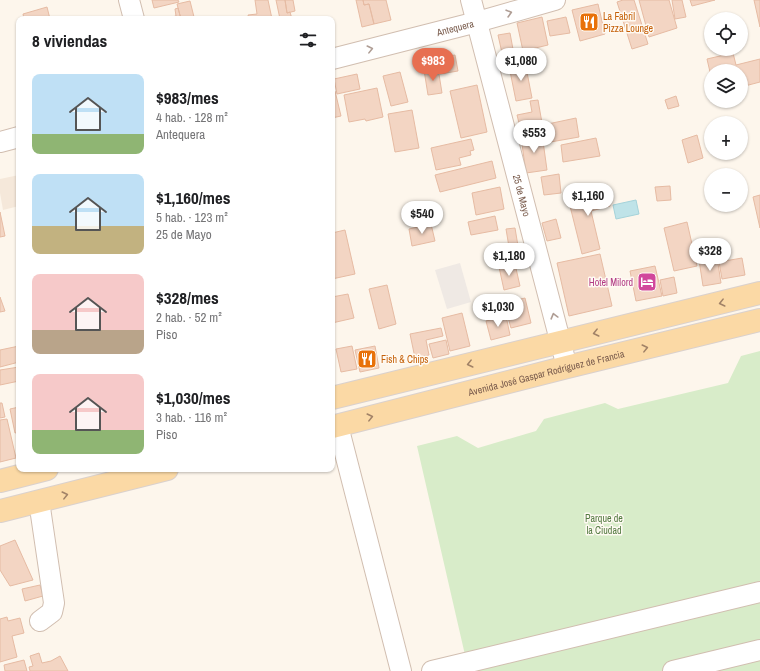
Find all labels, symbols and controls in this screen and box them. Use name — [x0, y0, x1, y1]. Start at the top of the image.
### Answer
one-way arrow — [505, 9, 512, 18]
place label: La Fabril Pizza Lounge — [603, 10, 654, 35]
restaurant icon: La Fabril Pizza Lounge — [578, 11, 600, 33]
map controls — [704, 12, 748, 212]
button: locate — [704, 12, 748, 56]
street label: Antequera — [434, 17, 475, 39]
text: 8 viviendas — [32, 29, 107, 52]
icon: filters — [297, 29, 319, 51]
one-way arrow — [367, 46, 373, 54]
pin: $983 — [409, 48, 457, 82]
pin: $1,080 — [488, 48, 554, 82]
text: $983 — [421, 52, 445, 69]
text: $1,080 — [505, 52, 537, 69]
button: layers — [704, 64, 748, 108]
text: $983/mes — [156, 86, 219, 109]
icon: home — [64, 90, 112, 138]
text: 4 hab. · 128 m² — [156, 109, 228, 126]
button: + — [704, 116, 748, 160]
pin: $553 — [510, 120, 558, 154]
text: $553 — [522, 124, 546, 141]
text: Antequera — [156, 126, 205, 143]
button: − — [704, 168, 748, 212]
street label: 25 de Mayo — [510, 173, 534, 218]
pin: $1,160 — [555, 183, 621, 217]
text: $1,160/mes — [156, 186, 230, 209]
text: $1,160 — [572, 187, 604, 204]
icon: home — [64, 190, 112, 238]
pin: $540 — [398, 201, 446, 235]
text: $540 — [410, 205, 434, 222]
text: 5 hab. · 123 m² — [156, 209, 228, 226]
text: 25 de Mayo — [156, 226, 212, 243]
pin: $328 — [686, 238, 734, 272]
text: $328 — [698, 242, 722, 259]
pin: $1,180 — [476, 243, 542, 277]
text: $1,180 — [493, 247, 525, 264]
hotel icon: Hotel Milord — [636, 271, 658, 293]
place label: Hotel Milord — [589, 276, 633, 289]
text: $328/mes — [156, 286, 219, 309]
icon: home — [64, 290, 112, 338]
pin: $1,030 — [465, 294, 531, 328]
text: $1,030 — [482, 298, 514, 315]
one-way arrow — [719, 298, 725, 306]
text: 2 hab. · 52 m² — [156, 309, 222, 326]
one-way arrow — [550, 313, 558, 319]
text: Piso — [156, 326, 177, 343]
one-way arrow — [593, 329, 599, 337]
one-way arrow — [642, 345, 648, 353]
street label: Avenida José Gaspar Rodríguez de Francia — [466, 347, 626, 399]
restaurant icon: Fish & Chips — [356, 348, 378, 370]
place label: Fish & Chips — [381, 353, 428, 366]
one-way arrow — [466, 360, 473, 368]
text: $1,030/mes — [156, 386, 230, 409]
icon: home — [64, 390, 112, 438]
text: 3 hab. · 116 m² — [156, 409, 227, 426]
one-way arrow — [367, 414, 373, 422]
text: Piso — [156, 426, 177, 443]
one-way arrow — [62, 491, 68, 499]
park label: Parque de la Ciudad — [585, 512, 623, 537]

